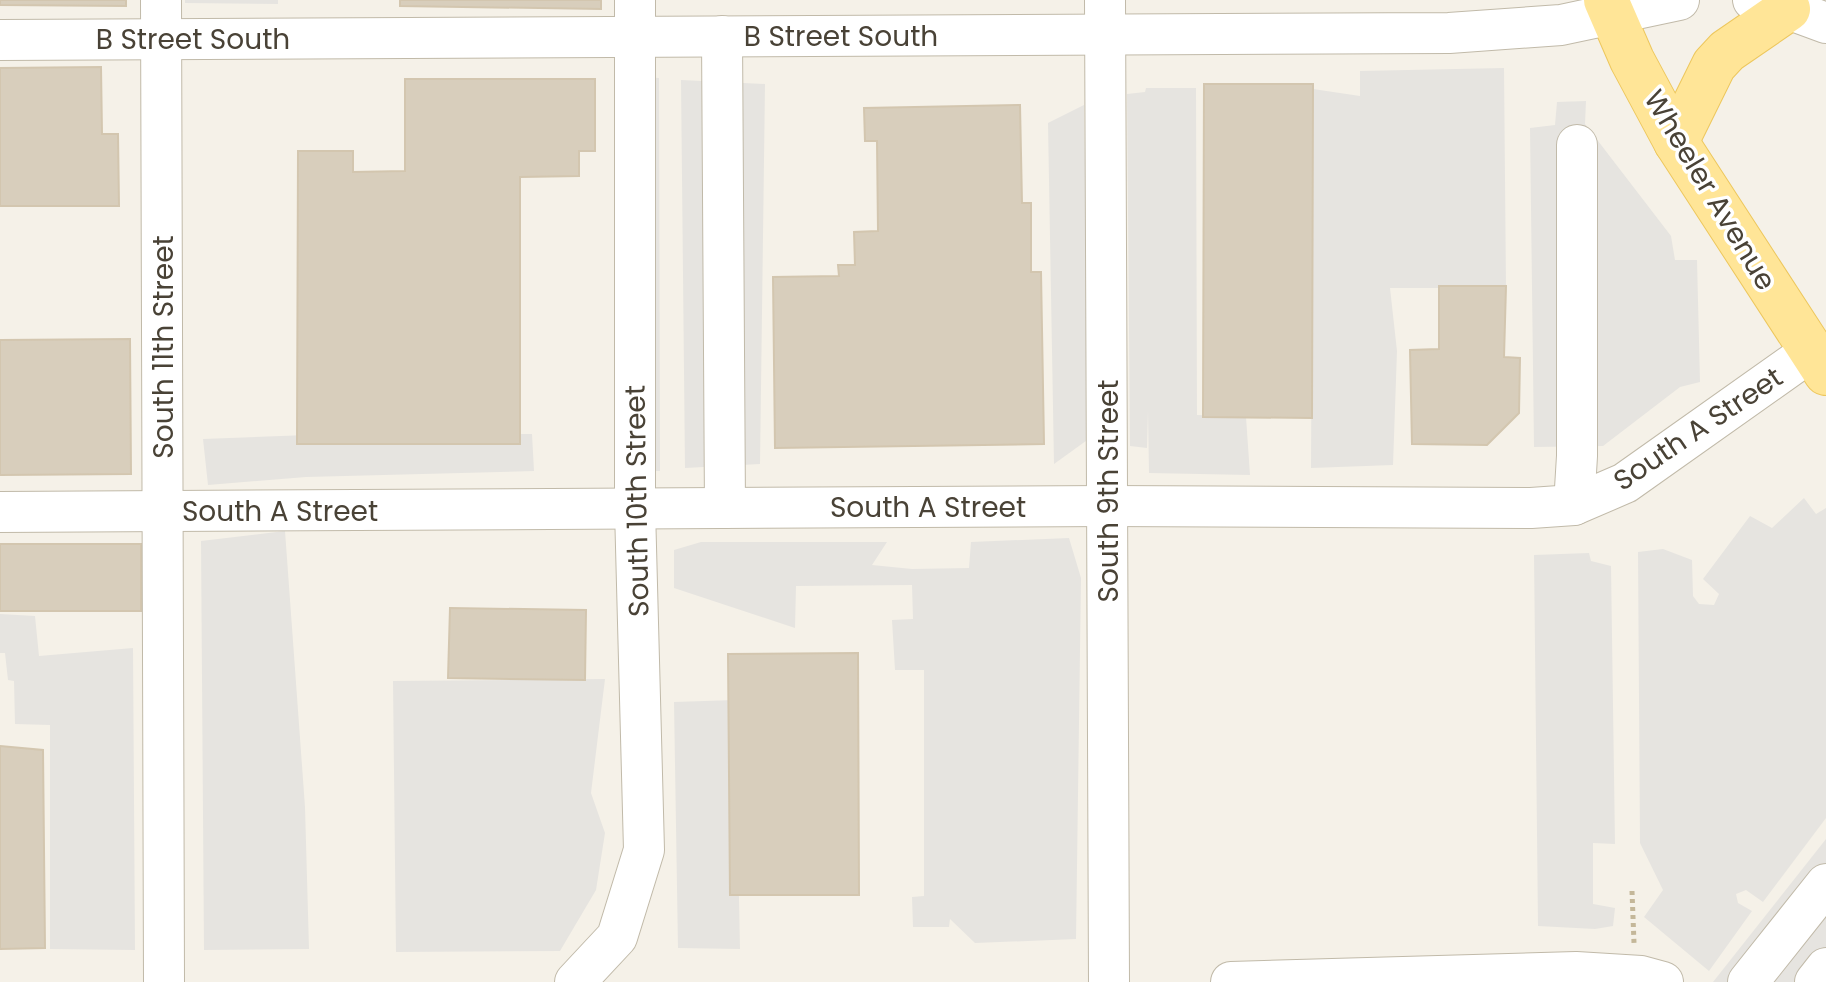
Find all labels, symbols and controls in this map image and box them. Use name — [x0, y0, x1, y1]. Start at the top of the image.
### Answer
street label: B Street South — [744, 17, 938, 56]
street label: B Street South — [96, 20, 290, 59]
street label: Wheeler Avenue — [1635, 83, 1785, 297]
street label: South 11th Street — [144, 235, 183, 459]
street label: South A Street — [1606, 358, 1790, 500]
street label: South 9th Street — [1089, 379, 1128, 603]
street label: South 10th Street — [615, 385, 659, 617]
street label: South A Street — [830, 488, 1026, 527]
street label: South A Street — [182, 492, 378, 531]

